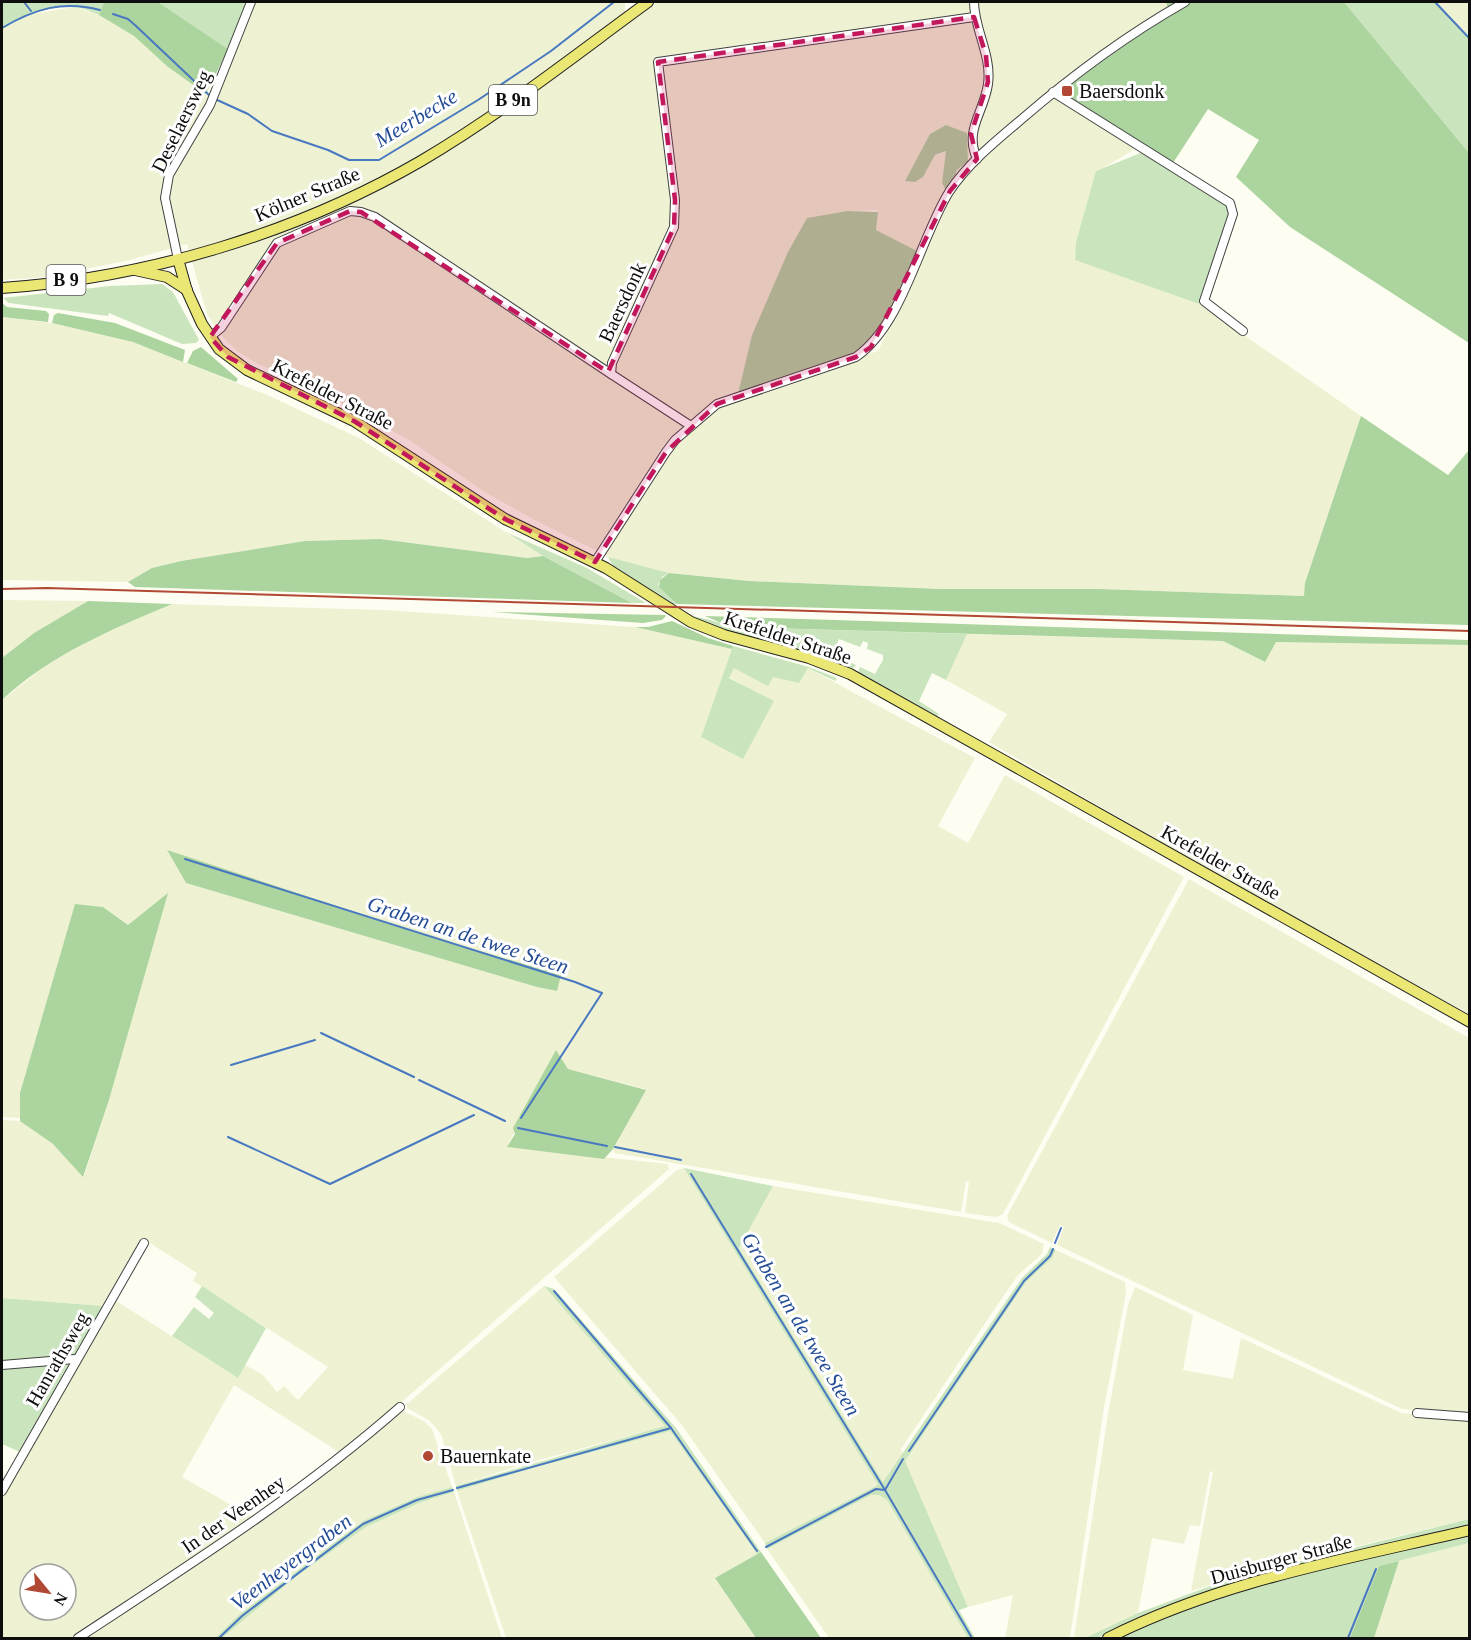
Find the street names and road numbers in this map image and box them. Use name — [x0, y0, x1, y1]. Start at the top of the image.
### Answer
street label: Deselaersweg — [147, 66, 216, 176]
road number: B 9n — [489, 85, 537, 115]
street label: Kölner Straße — [251, 162, 363, 226]
street label: Baersdonk — [594, 259, 650, 345]
road number: B 9 — [46, 265, 86, 295]
street label: Krefelder Straße — [269, 354, 397, 434]
street label: Krefelder Straße — [721, 606, 855, 668]
street label: Krefelder Straße — [1158, 820, 1284, 904]
street label: Hanrathsweg — [21, 1308, 94, 1411]
street label: In der Veenhey — [177, 1470, 289, 1558]
street label: Duisburger Straße — [1208, 1529, 1355, 1589]

